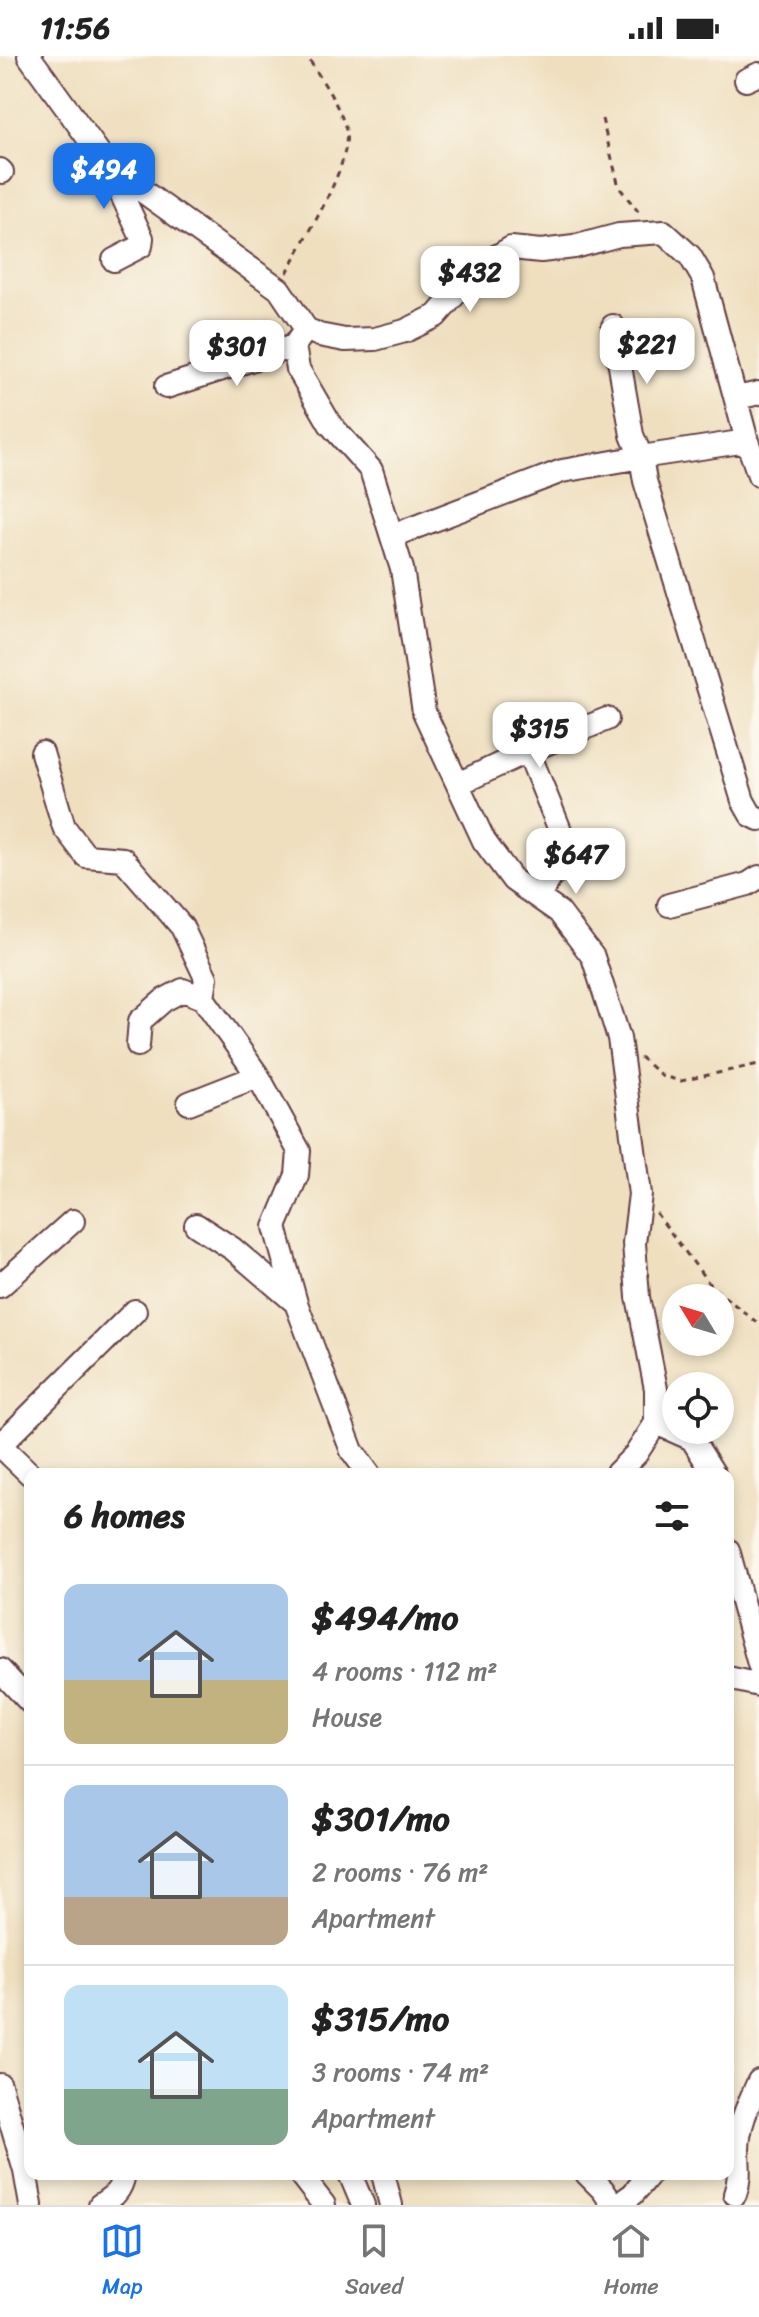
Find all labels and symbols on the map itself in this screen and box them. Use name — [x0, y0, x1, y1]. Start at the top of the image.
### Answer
pin: $494 — [57, 143, 151, 211]
pin: $432 — [423, 246, 517, 314]
pin: $221 — [600, 318, 694, 386]
pin: $301 — [190, 320, 284, 388]
pin: $315 — [493, 702, 587, 770]
pin: $647 — [529, 828, 623, 896]
north arrow — [662, 1284, 734, 1356]

